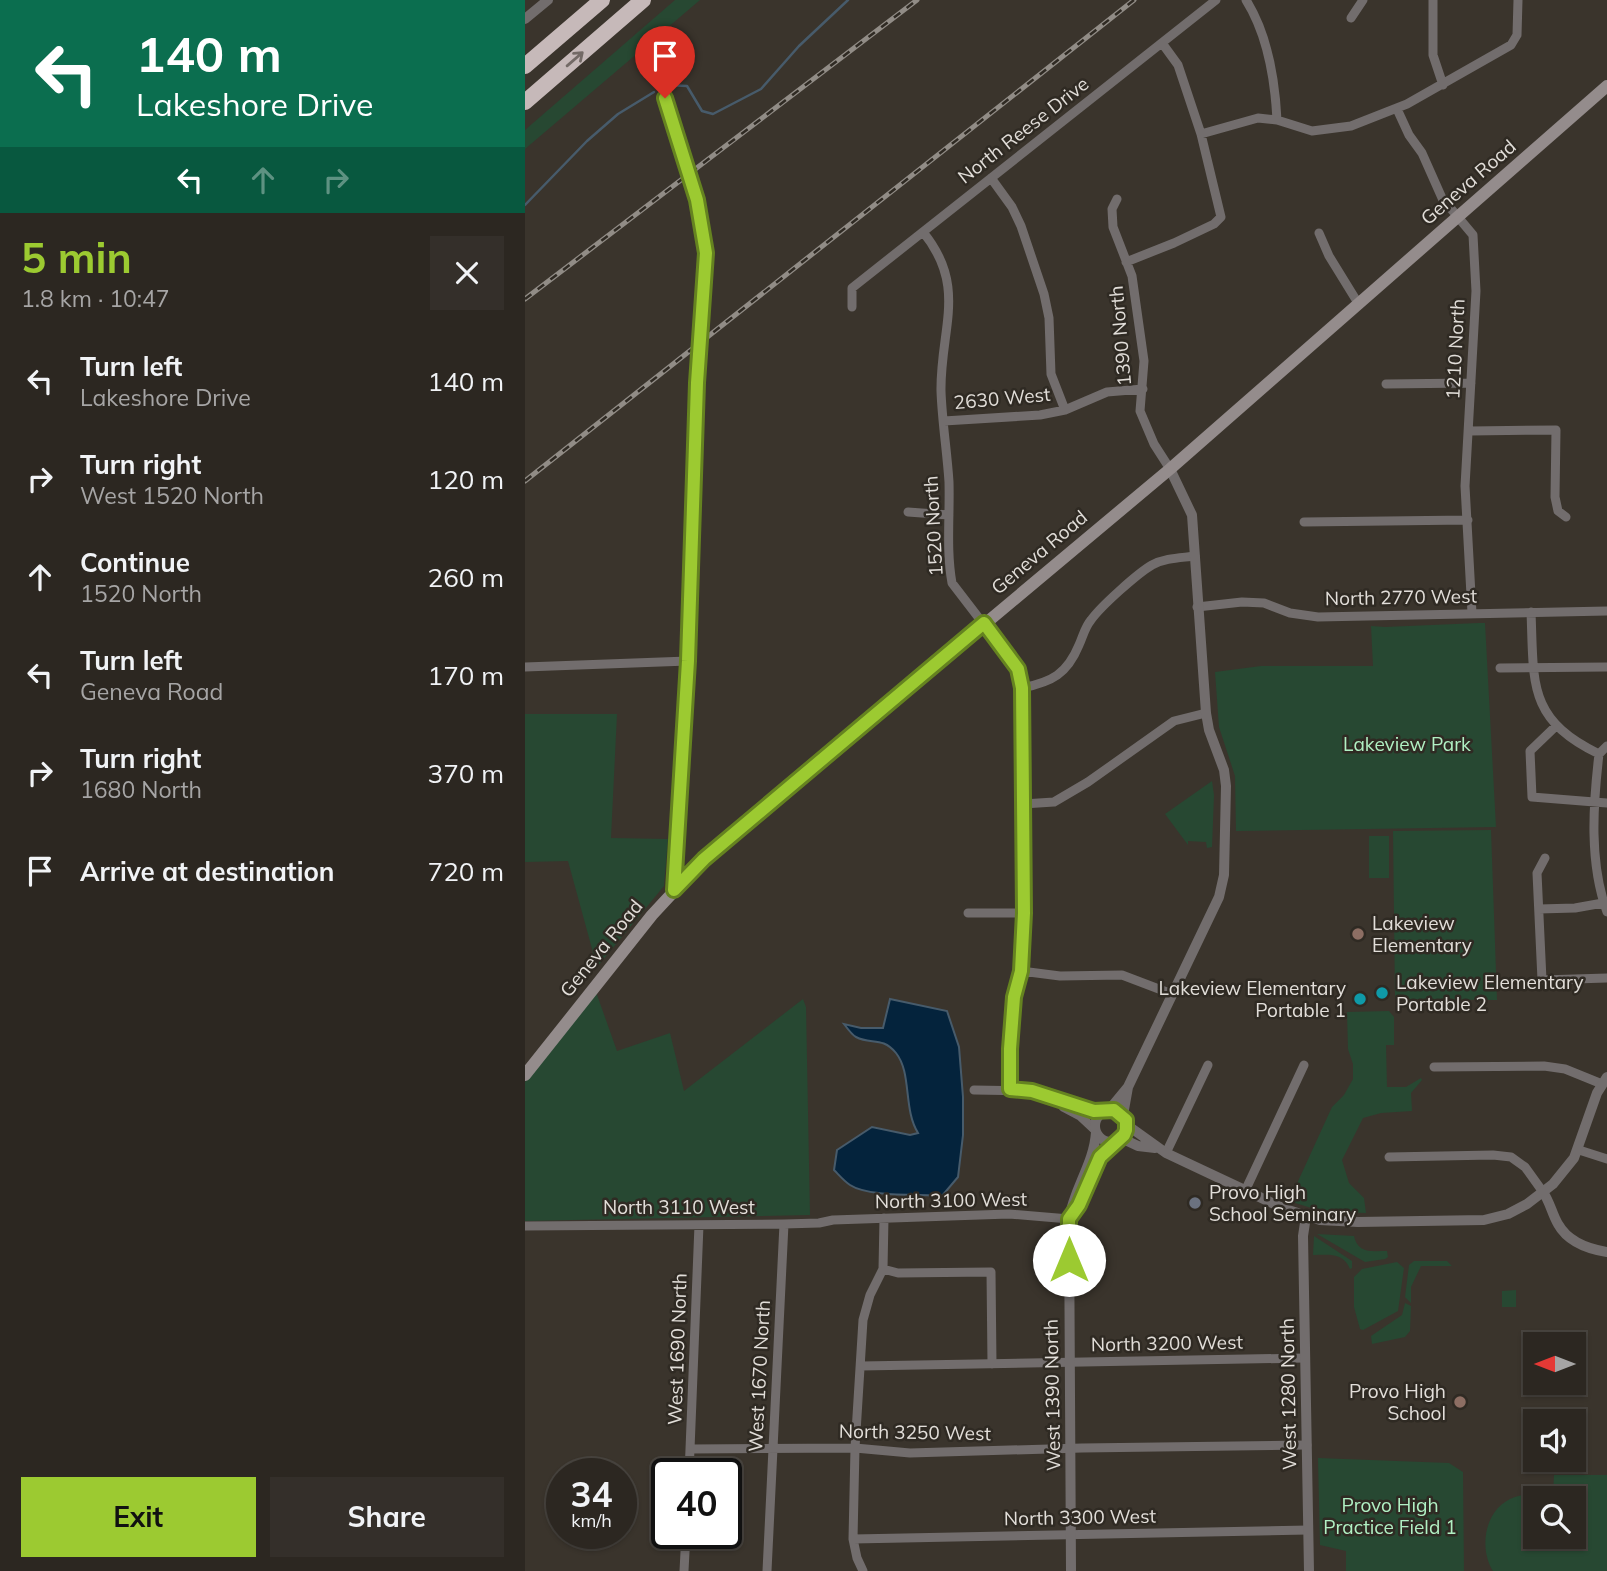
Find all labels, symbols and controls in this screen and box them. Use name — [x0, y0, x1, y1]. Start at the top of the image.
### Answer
text: 140 m — [136, 23, 282, 84]
pin — [635, 26, 695, 98]
icon: left — [21, 28, 112, 119]
icon: arrive — [646, 37, 684, 75]
one-way arrow — [566, 51, 584, 67]
street label: North Reese Drive — [953, 71, 1093, 189]
text: Lakeshore Drive — [136, 84, 374, 124]
street label: Geneva Road — [1415, 134, 1521, 230]
icon: left — [171, 161, 209, 199]
icon: ahead — [244, 161, 282, 199]
icon: right — [317, 161, 355, 199]
text: 5 min — [21, 231, 132, 284]
button: close — [430, 236, 504, 310]
text: 1.8 km · 10:47 — [21, 284, 170, 313]
street label: 1390 North — [1104, 285, 1136, 387]
street label: 1210 North — [1440, 298, 1470, 400]
text: Turn left — [80, 350, 182, 383]
icon: left — [21, 362, 59, 400]
text: 140 m — [428, 365, 504, 398]
street label: 2630 West — [953, 382, 1052, 414]
text: Lakeshore Drive — [80, 383, 251, 412]
text: Turn right — [80, 448, 201, 481]
icon: right — [21, 460, 59, 498]
text: 120 m — [428, 463, 504, 496]
street label: 1520 North — [918, 475, 948, 577]
text: West 1520 North — [80, 481, 264, 510]
street label: Geneva Road — [986, 505, 1092, 599]
text: Continue — [80, 546, 190, 579]
icon: ahead — [21, 558, 59, 596]
text: 260 m — [428, 561, 504, 594]
text: 1520 North — [80, 579, 202, 608]
street label: North 2770 West — [1325, 584, 1478, 610]
text: Turn left — [80, 644, 182, 677]
icon: left — [21, 656, 59, 694]
text: 170 m — [428, 659, 504, 692]
text: Geneva Road — [80, 677, 223, 706]
park label: Lakeview Park — [1343, 732, 1471, 756]
text: Turn right — [80, 742, 201, 775]
icon: right — [21, 754, 59, 792]
text: 370 m — [428, 757, 504, 790]
text: 1680 North — [80, 775, 202, 804]
icon: arrive — [21, 852, 59, 890]
text: Arrive at destination — [80, 855, 335, 888]
text: 720 m — [428, 855, 504, 888]
street label: Geneva Road — [554, 894, 648, 1002]
place label: Lakeview Elementary — [1372, 911, 1472, 957]
marker: Lakeview Elementary — [1350, 926, 1366, 942]
place label: Lakeview Elementary Portable 2 — [1396, 970, 1584, 1016]
place label: Lakeview Elementary Portable 1 — [1158, 976, 1346, 1022]
marker: Lakeview Elementary Portable 2 — [1374, 985, 1390, 1001]
marker: Lakeview Elementary Portable 1 — [1352, 991, 1368, 1007]
place label: Provo High School Seminary — [1209, 1180, 1356, 1226]
street label: North 3100 West — [875, 1187, 1028, 1213]
street label: North 3110 West — [603, 1195, 755, 1219]
marker: Provo High School Seminary — [1187, 1195, 1203, 1211]
position arrow — [1032, 1223, 1106, 1297]
street label: West 1690 North — [662, 1273, 692, 1425]
street label: West 1670 North — [743, 1299, 775, 1453]
street label: West 1280 North — [1275, 1318, 1301, 1470]
street label: West 1390 North — [1039, 1319, 1065, 1471]
street label: North 3200 West — [1091, 1330, 1244, 1356]
north arrow — [1523, 1332, 1585, 1395]
map controls — [1523, 1332, 1586, 1549]
place label: Provo High School — [1349, 1379, 1446, 1425]
marker: Provo High School — [1452, 1394, 1468, 1410]
button: sound — [1523, 1409, 1586, 1472]
street label: North 3250 West — [839, 1419, 992, 1445]
speed limit sign: 40 — [651, 1458, 742, 1549]
text: 34 — [570, 1472, 613, 1516]
button: Exit — [21, 1477, 256, 1557]
button: Share — [270, 1477, 504, 1557]
button: search — [1523, 1486, 1586, 1549]
park label: Provo High Practice Field 1 — [1323, 1493, 1457, 1539]
street label: North 3300 West — [1004, 1504, 1157, 1530]
text: km/h — [571, 1509, 612, 1532]

